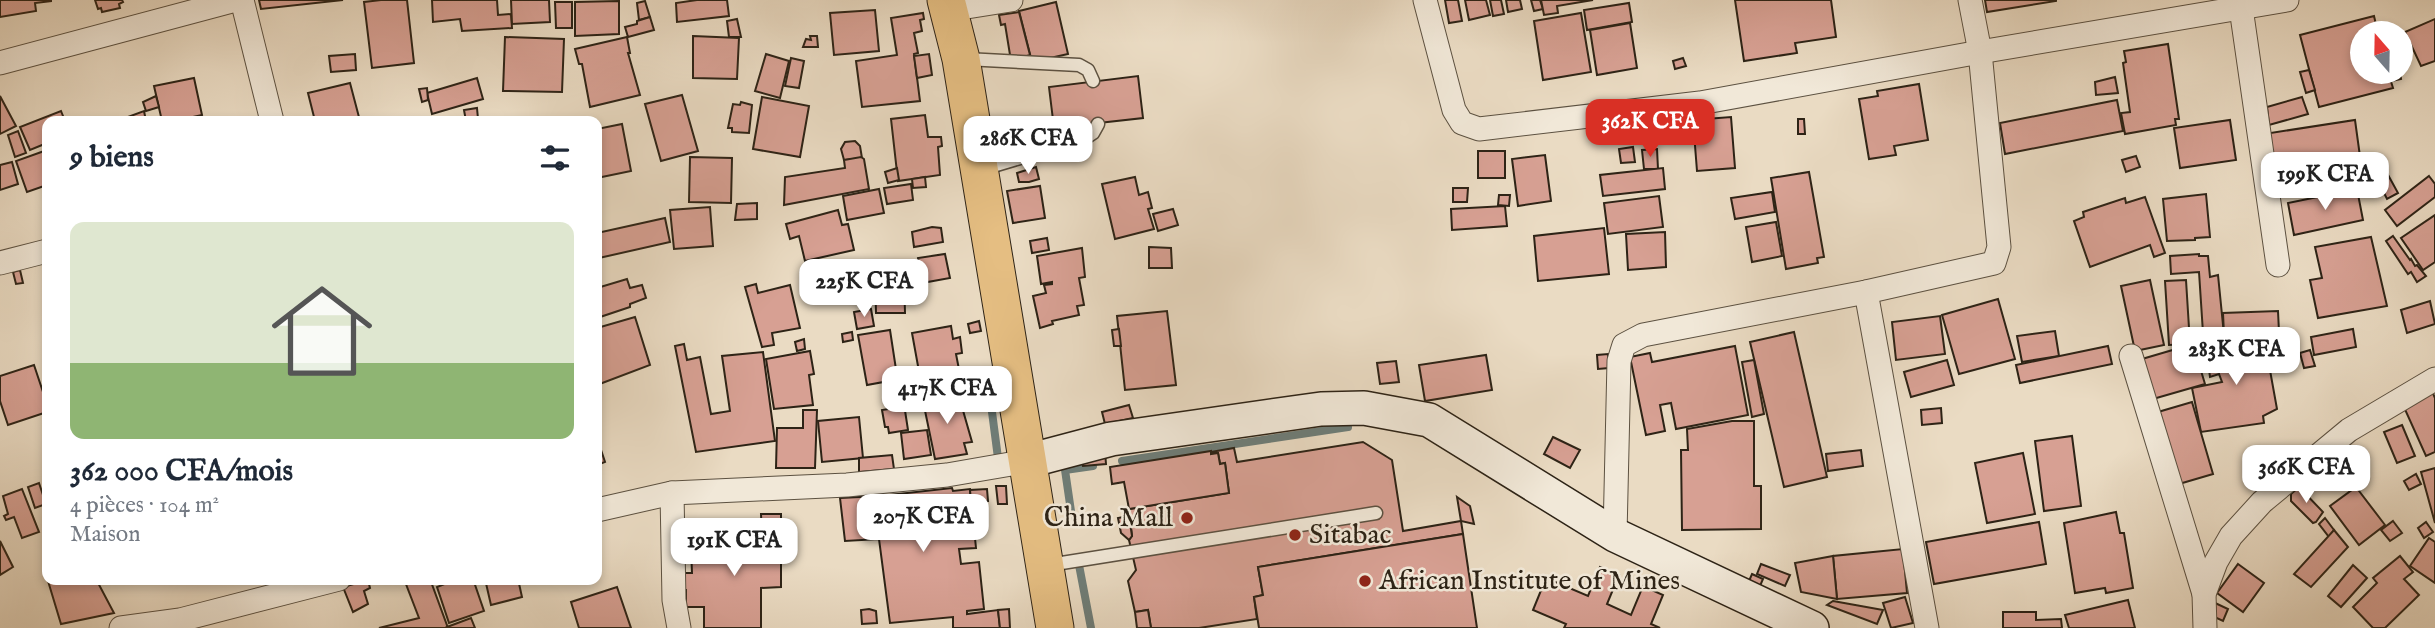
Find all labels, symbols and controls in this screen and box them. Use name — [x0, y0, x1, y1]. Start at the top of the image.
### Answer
north arrow — [2350, 21, 2413, 84]
map controls — [2350, 21, 2413, 84]
pin: 362K CFA — [1578, 100, 1722, 159]
text: 362K CFA — [1602, 107, 1698, 136]
pin: 286K CFA — [956, 116, 1100, 176]
text: 286K CFA — [979, 124, 1077, 153]
text: 9 biens — [70, 139, 154, 177]
icon: filters — [536, 139, 574, 177]
pin: 199K CFA — [2253, 152, 2397, 212]
text: 199K CFA — [2277, 160, 2373, 189]
pin: 225K CFA — [792, 260, 936, 319]
text: 225K CFA — [815, 267, 913, 296]
icon: home — [259, 268, 385, 394]
pin: 283K CFA — [2164, 328, 2308, 387]
text: 283K CFA — [2188, 335, 2284, 364]
pin: 417K CFA — [875, 366, 1019, 426]
text: 417K CFA — [898, 374, 996, 403]
pin: 366K CFA — [2234, 446, 2378, 505]
text: 362 000 CFA/mois — [70, 453, 293, 491]
text: 366K CFA — [2258, 453, 2354, 482]
text: 4 pièces · 104 m² — [70, 491, 219, 520]
pin: 207K CFA — [851, 494, 995, 554]
place label: China Mall — [1044, 501, 1173, 536]
text: 207K CFA — [873, 502, 973, 531]
marker: China Mall — [1179, 510, 1195, 526]
pin: 191K CFA — [662, 518, 806, 578]
place label: Sitabac — [1309, 518, 1392, 553]
text: Maison — [70, 520, 140, 549]
text: 191K CFA — [687, 526, 781, 555]
marker: Sitabac — [1287, 527, 1303, 543]
place label: African Institute of Mines — [1378, 564, 1680, 599]
marker: African Institute of Mines — [1357, 573, 1373, 589]

